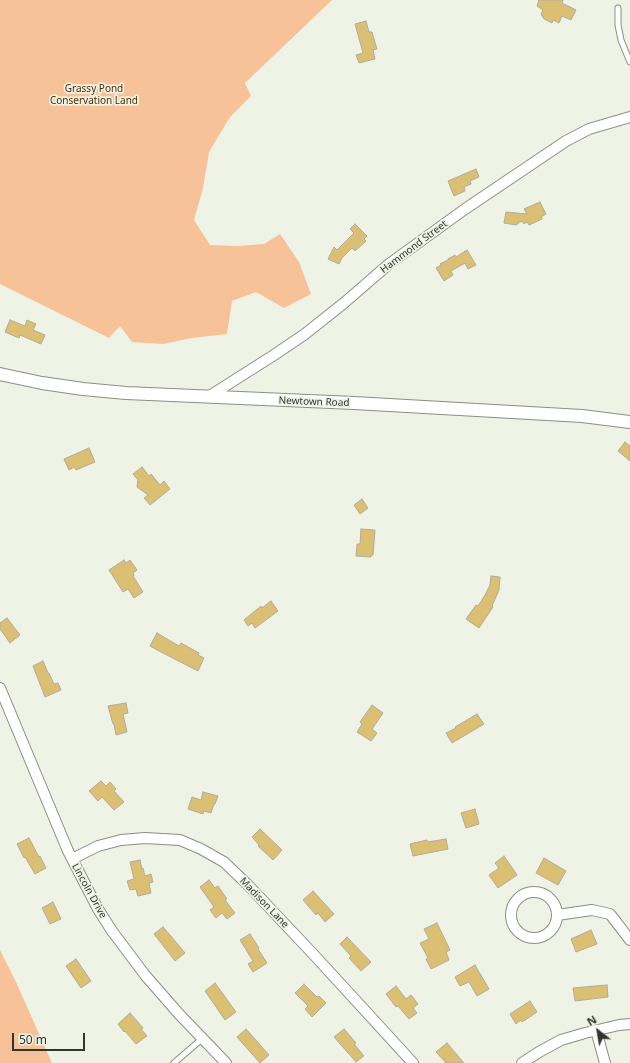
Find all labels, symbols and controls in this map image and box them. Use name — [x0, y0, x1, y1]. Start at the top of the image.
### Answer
park label: Grassy Pond Conservation Land — [50, 83, 138, 106]
street label: Hammond Street — [378, 218, 450, 276]
street label: Newtown Road — [278, 395, 350, 409]
street label: Lincoln Drive — [69, 861, 109, 921]
street label: Madison Lane — [237, 875, 291, 931]
north arrow — [578, 1011, 618, 1051]
text: N — [584, 1012, 599, 1029]
scale bar — [14, 1025, 87, 1051]
text: 50 m — [19, 1031, 47, 1048]

